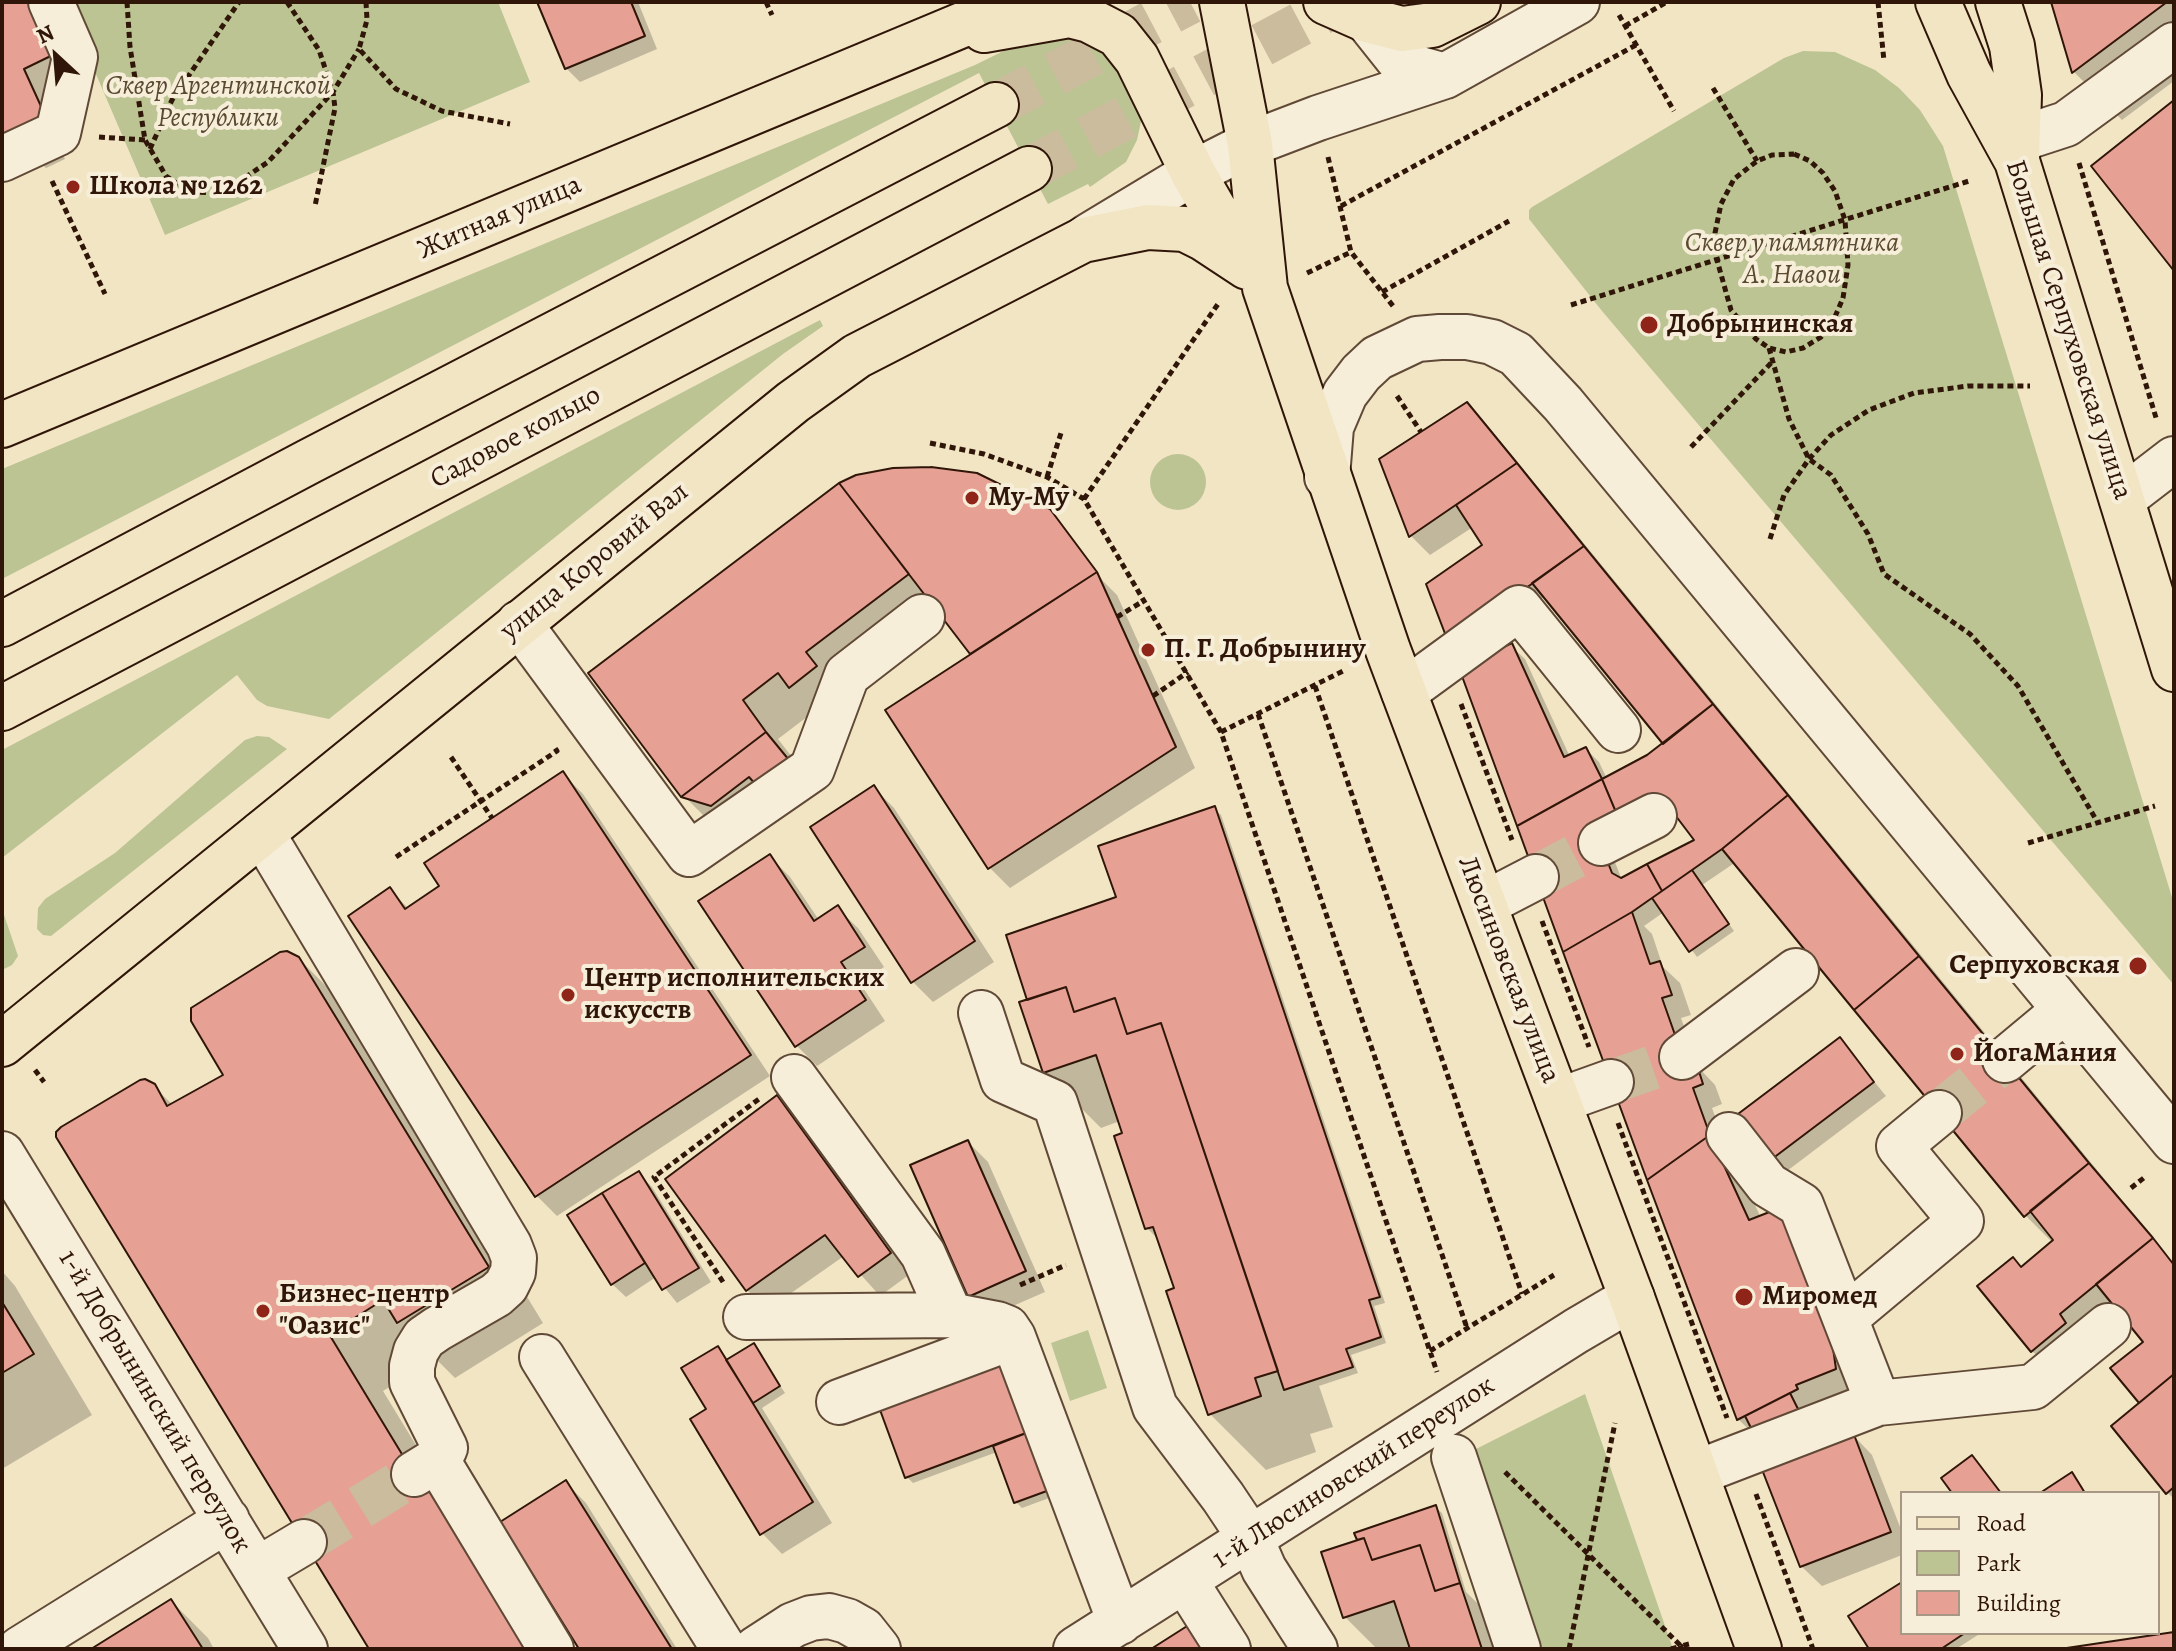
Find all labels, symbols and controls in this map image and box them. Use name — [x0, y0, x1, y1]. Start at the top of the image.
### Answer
north arrow — [16, 16, 96, 96]
text: N — [32, 17, 59, 51]
park label: Сквер Аргентинской Республики — [105, 70, 331, 136]
street label: Большая Серпуховская улица — [1997, 156, 2139, 504]
street label: Житная улица — [413, 169, 587, 267]
place label: Школа № 1262 — [89, 170, 263, 204]
marker: Школа № 1262 — [64, 178, 82, 196]
park label: Сквер у памятника А. Навои — [1685, 227, 1899, 293]
place label: Добрынинская — [1667, 308, 1853, 342]
marker: Добрынинская — [1638, 314, 1660, 336]
street label: Садовое кольцо — [425, 379, 607, 497]
street label: улица Коровий Вал — [494, 476, 696, 648]
place label: Му-Му — [988, 481, 1069, 515]
marker: Му-Му — [963, 489, 981, 507]
place label: П. Г. Добрынину — [1164, 633, 1366, 667]
marker: П. Г. Добрынину — [1139, 641, 1157, 659]
street label: Люсиновская улица — [1449, 852, 1567, 1088]
place label: Серпуховская — [1949, 949, 2120, 983]
marker: Серпуховская — [2127, 955, 2149, 977]
place label: Центр исполнительских искусств — [584, 962, 884, 1028]
marker: Центр исполнительских искусств — [559, 986, 577, 1004]
place label: ЙогаМания — [1973, 1037, 2117, 1071]
marker: ЙогаМания — [1948, 1045, 1966, 1063]
street label: 1-й Добрынинский переулок — [50, 1244, 258, 1560]
place label: Бизнес-центр "Оазис" — [279, 1278, 449, 1344]
place label: Миромед — [1762, 1280, 1877, 1314]
marker: Миромед — [1733, 1286, 1755, 1308]
marker: Бизнес-центр "Оазис" — [254, 1302, 272, 1320]
street label: 1-й Люсиновский переулок — [1207, 1369, 1501, 1577]
legend — [1900, 1491, 2160, 1635]
text: Road — [1976, 1507, 2026, 1539]
text: Park — [1976, 1547, 2021, 1579]
text: Building — [1976, 1587, 2061, 1619]

